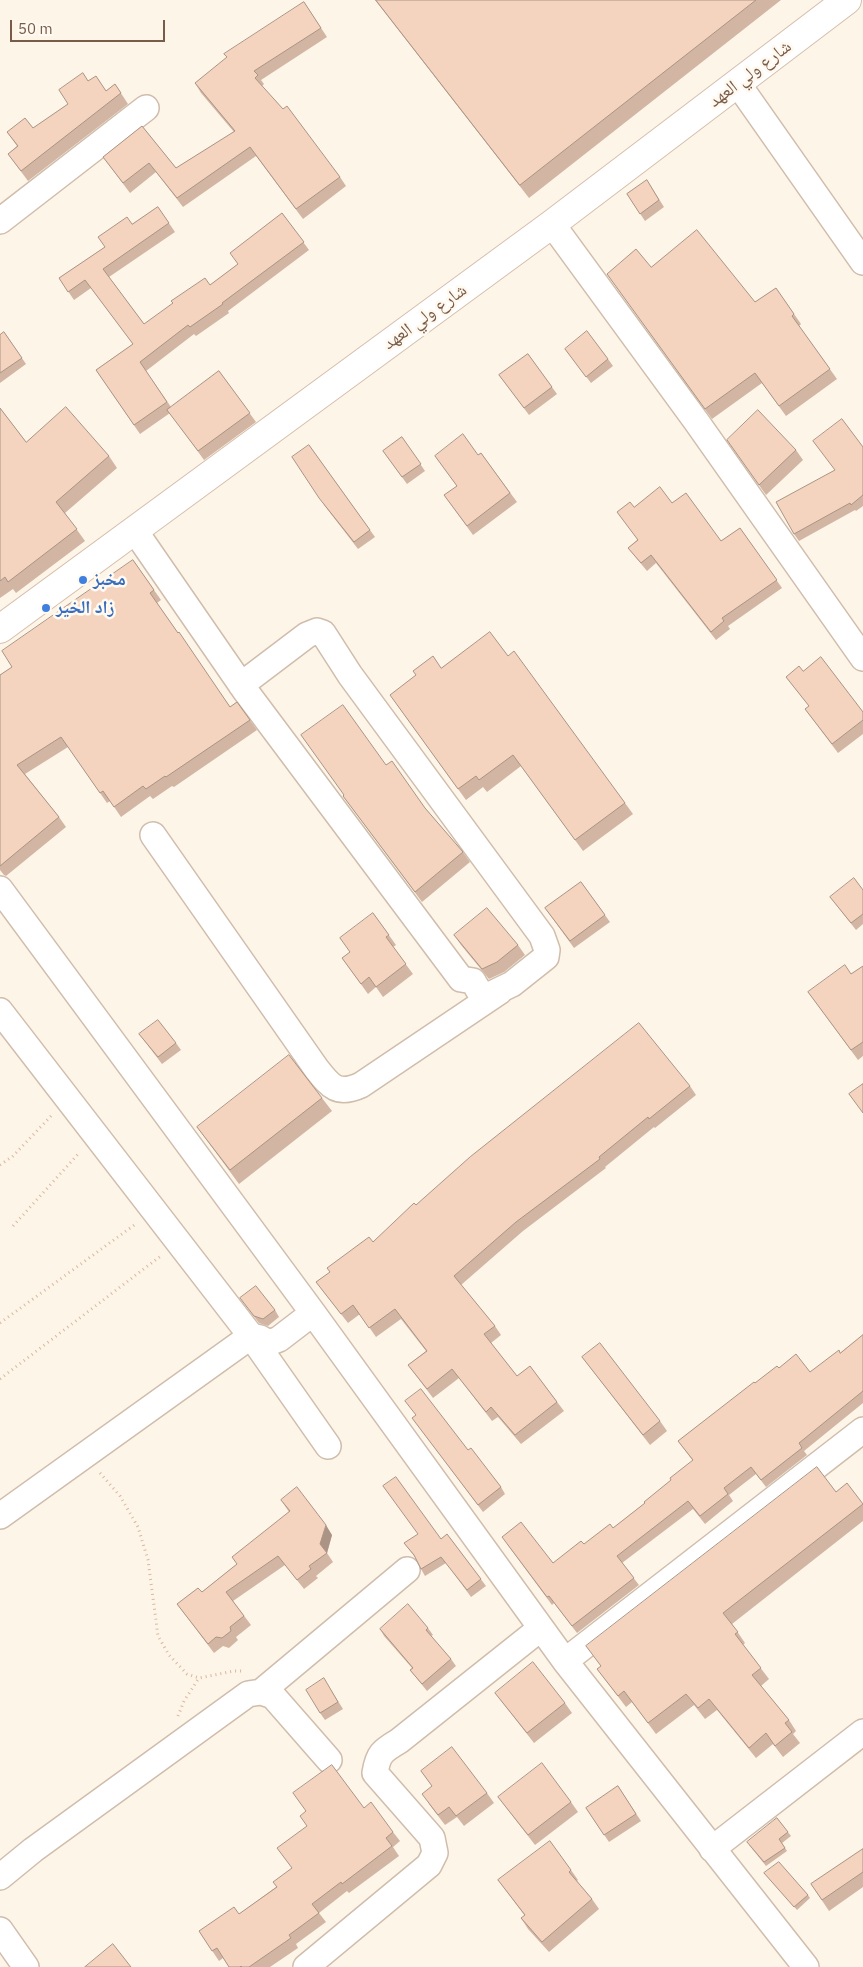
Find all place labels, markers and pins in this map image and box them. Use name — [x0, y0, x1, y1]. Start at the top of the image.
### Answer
place label: مخبز — [93, 569, 126, 591]
marker: مخبز — [77, 574, 89, 586]
place label: زاد الخير — [56, 597, 114, 619]
marker: زاد الخير — [40, 602, 52, 614]

